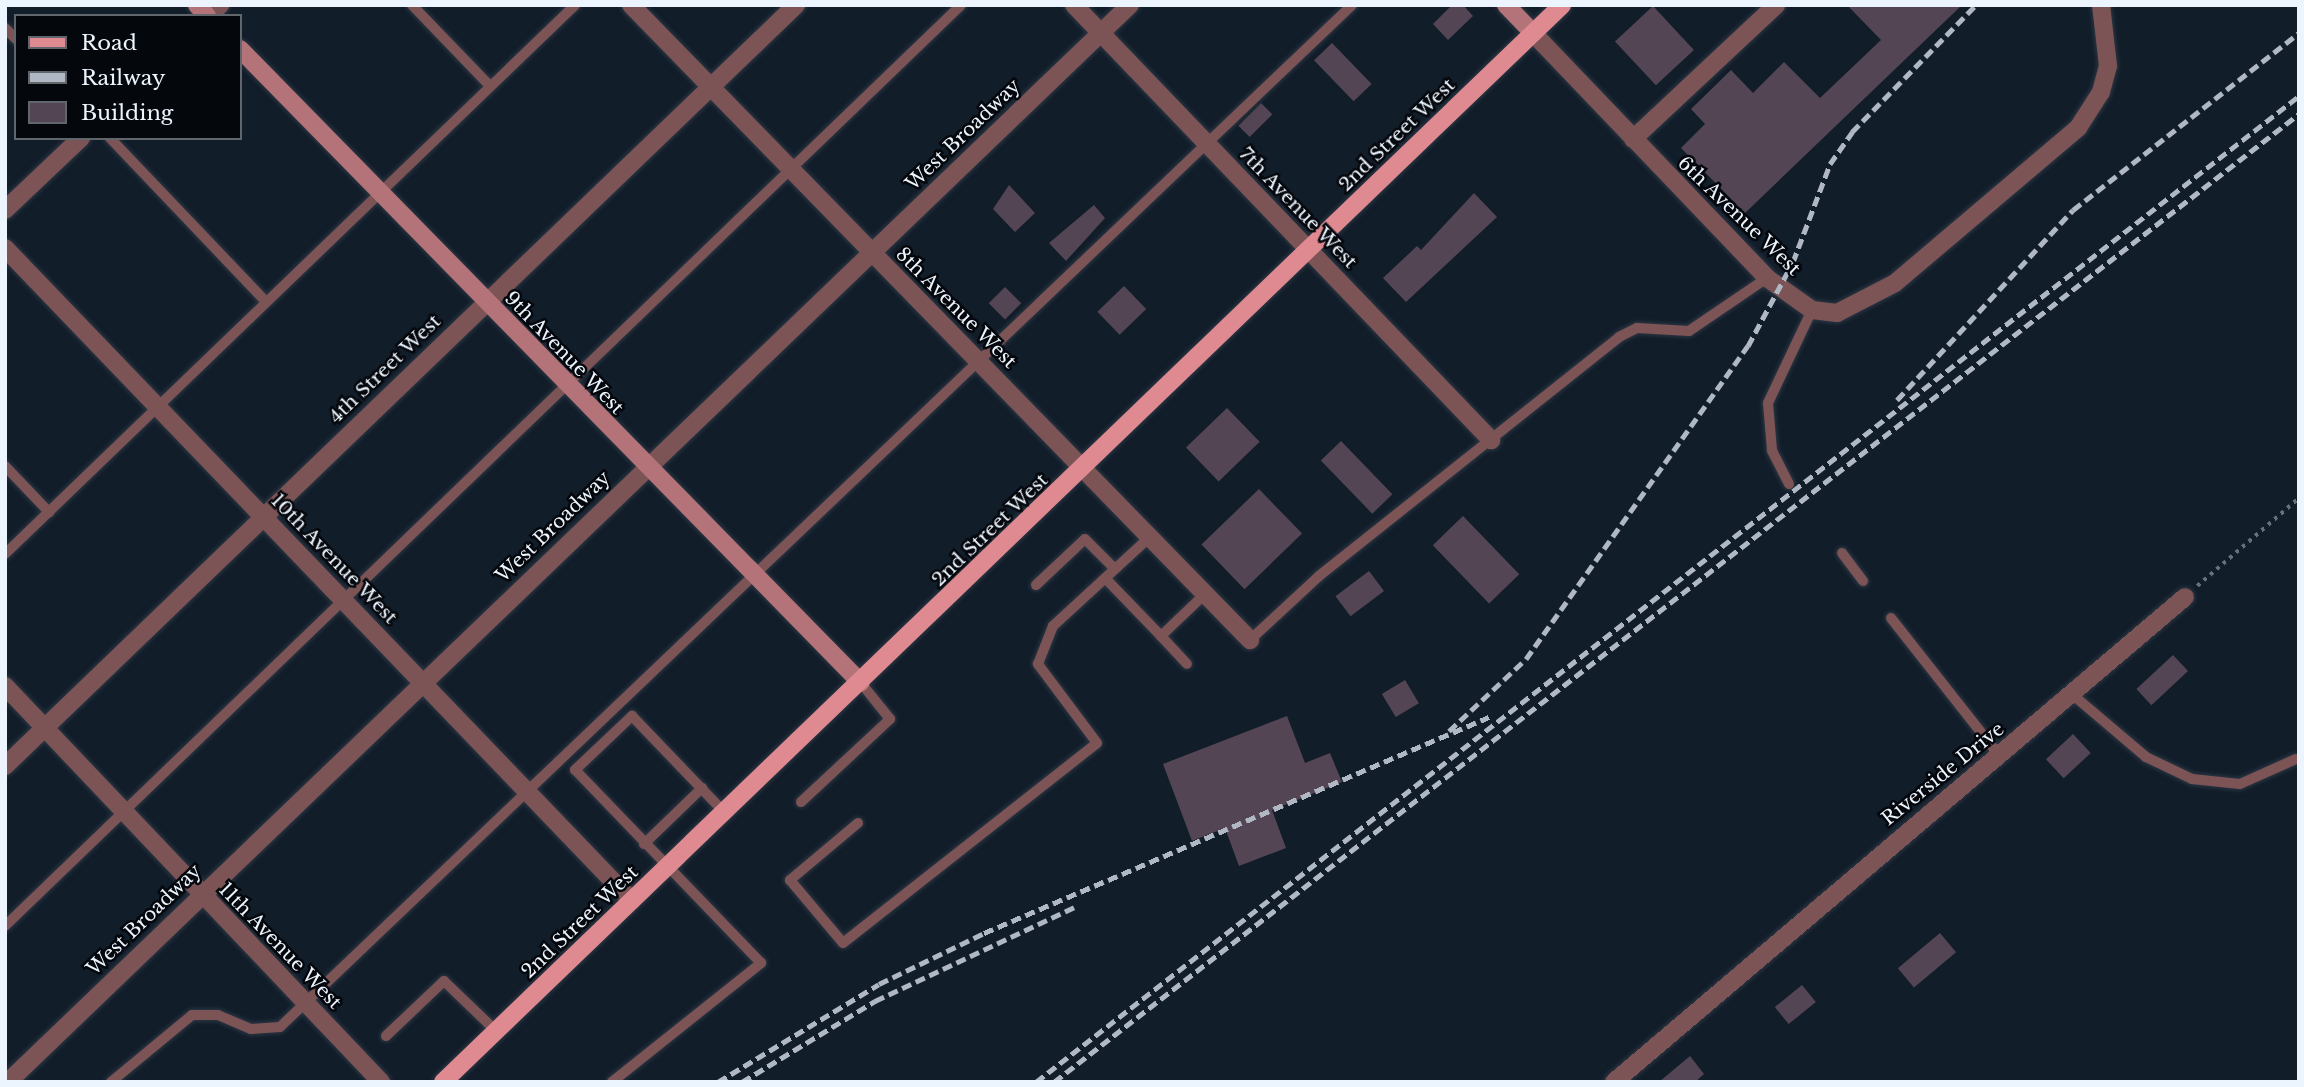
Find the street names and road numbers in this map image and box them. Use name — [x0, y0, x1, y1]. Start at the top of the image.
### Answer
street label: 2nd Street West — [1334, 74, 1460, 196]
street label: West Broadway — [901, 75, 1025, 195]
street label: 7th Avenue West — [1234, 142, 1362, 274]
street label: 6th Avenue West — [1672, 151, 1806, 281]
street label: 8th Avenue West — [890, 242, 1022, 374]
street label: 9th Avenue West — [499, 286, 629, 420]
street label: 4th Street West — [324, 310, 446, 428]
street label: West Broadway — [491, 467, 615, 587]
street label: 2nd Street West — [927, 469, 1053, 591]
street label: 10th Avenue West — [266, 489, 402, 629]
street label: Riverside Drive — [1877, 718, 2009, 830]
street label: West Broadway — [82, 860, 206, 980]
street label: 2nd Street West — [517, 861, 643, 983]
street label: 11th Avenue West — [213, 878, 347, 1014]

